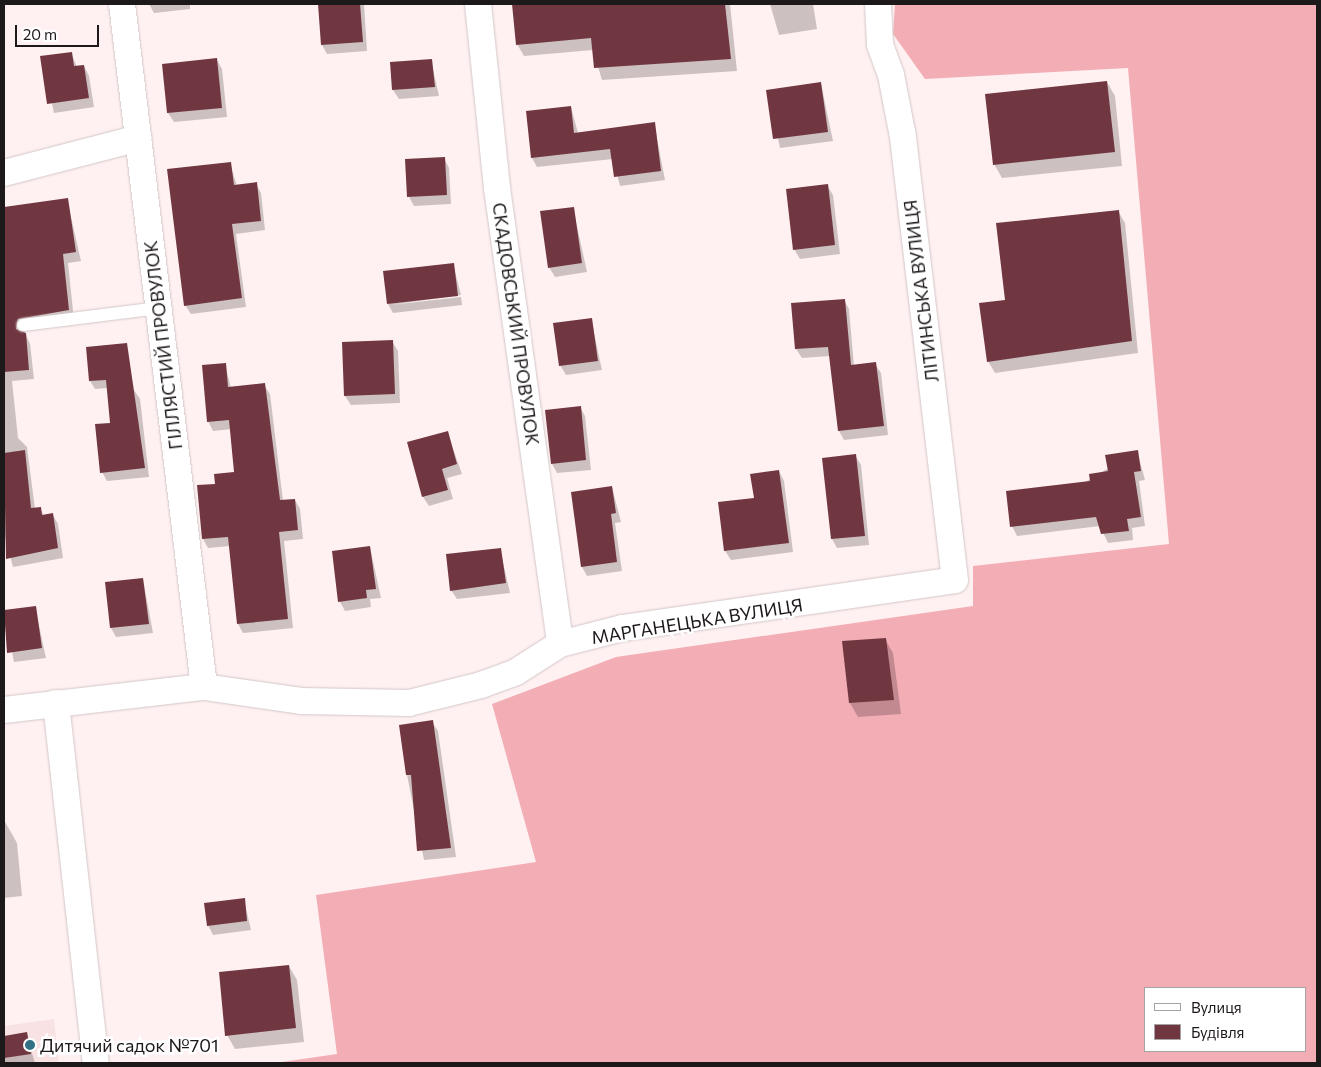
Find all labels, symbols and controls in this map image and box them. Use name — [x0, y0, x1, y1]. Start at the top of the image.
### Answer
scale bar — [18, 15, 101, 47]
text: 20 m — [23, 25, 57, 43]
street label: ЛІТИНСЬКА ВУЛИЦЯ — [899, 199, 943, 383]
street label: СКАДОВСЬКИЙ ПРОВУЛОК — [488, 201, 544, 447]
street label: ГІЛЛЯСТИЙ ПРОВУЛОК — [139, 239, 187, 451]
street label: МАРГАНЕЦЬКА ВУЛИЦЯ — [590, 594, 804, 648]
legend — [1144, 987, 1306, 1052]
text: Вулиця — [1191, 998, 1242, 1016]
text: Будівля — [1191, 1023, 1244, 1041]
place label: Дитячий садок №701 — [40, 1034, 219, 1056]
marker: Дитячий садок №701 — [24, 1039, 36, 1051]

